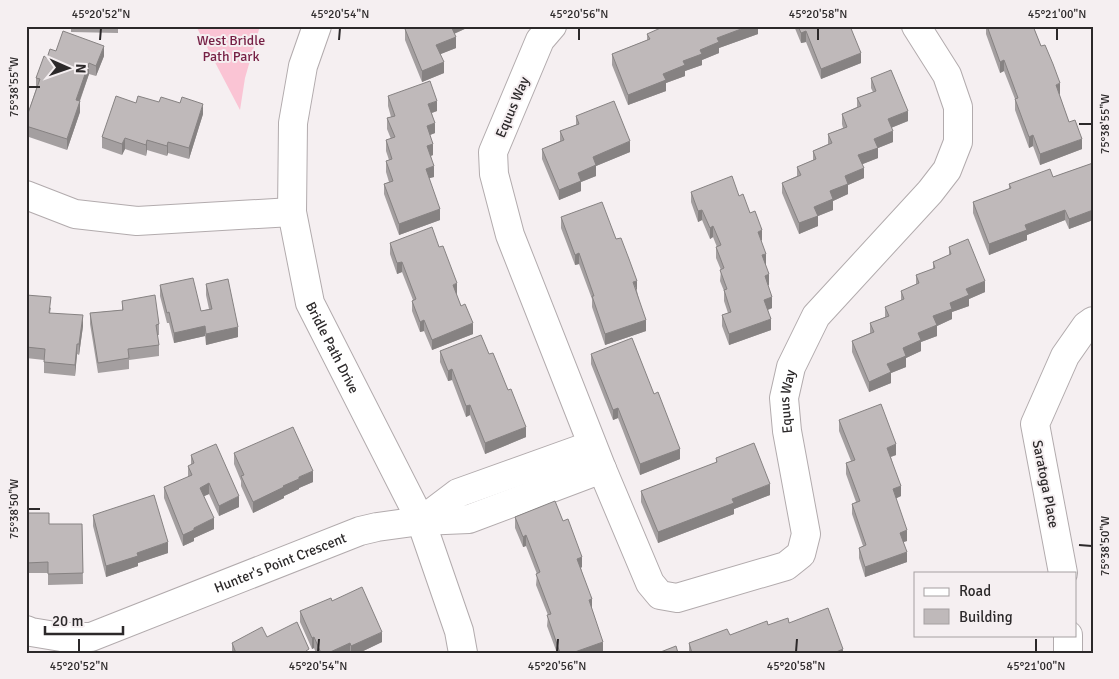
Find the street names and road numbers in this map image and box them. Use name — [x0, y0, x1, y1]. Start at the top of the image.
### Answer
street label: Equus Way — [492, 74, 533, 140]
street label: Bridle Path Drive — [302, 299, 363, 396]
street label: Equus Way — [776, 368, 799, 434]
street label: Saratoga Place — [1029, 439, 1062, 529]
street label: Hunter's Point Crescent — [212, 529, 349, 597]

